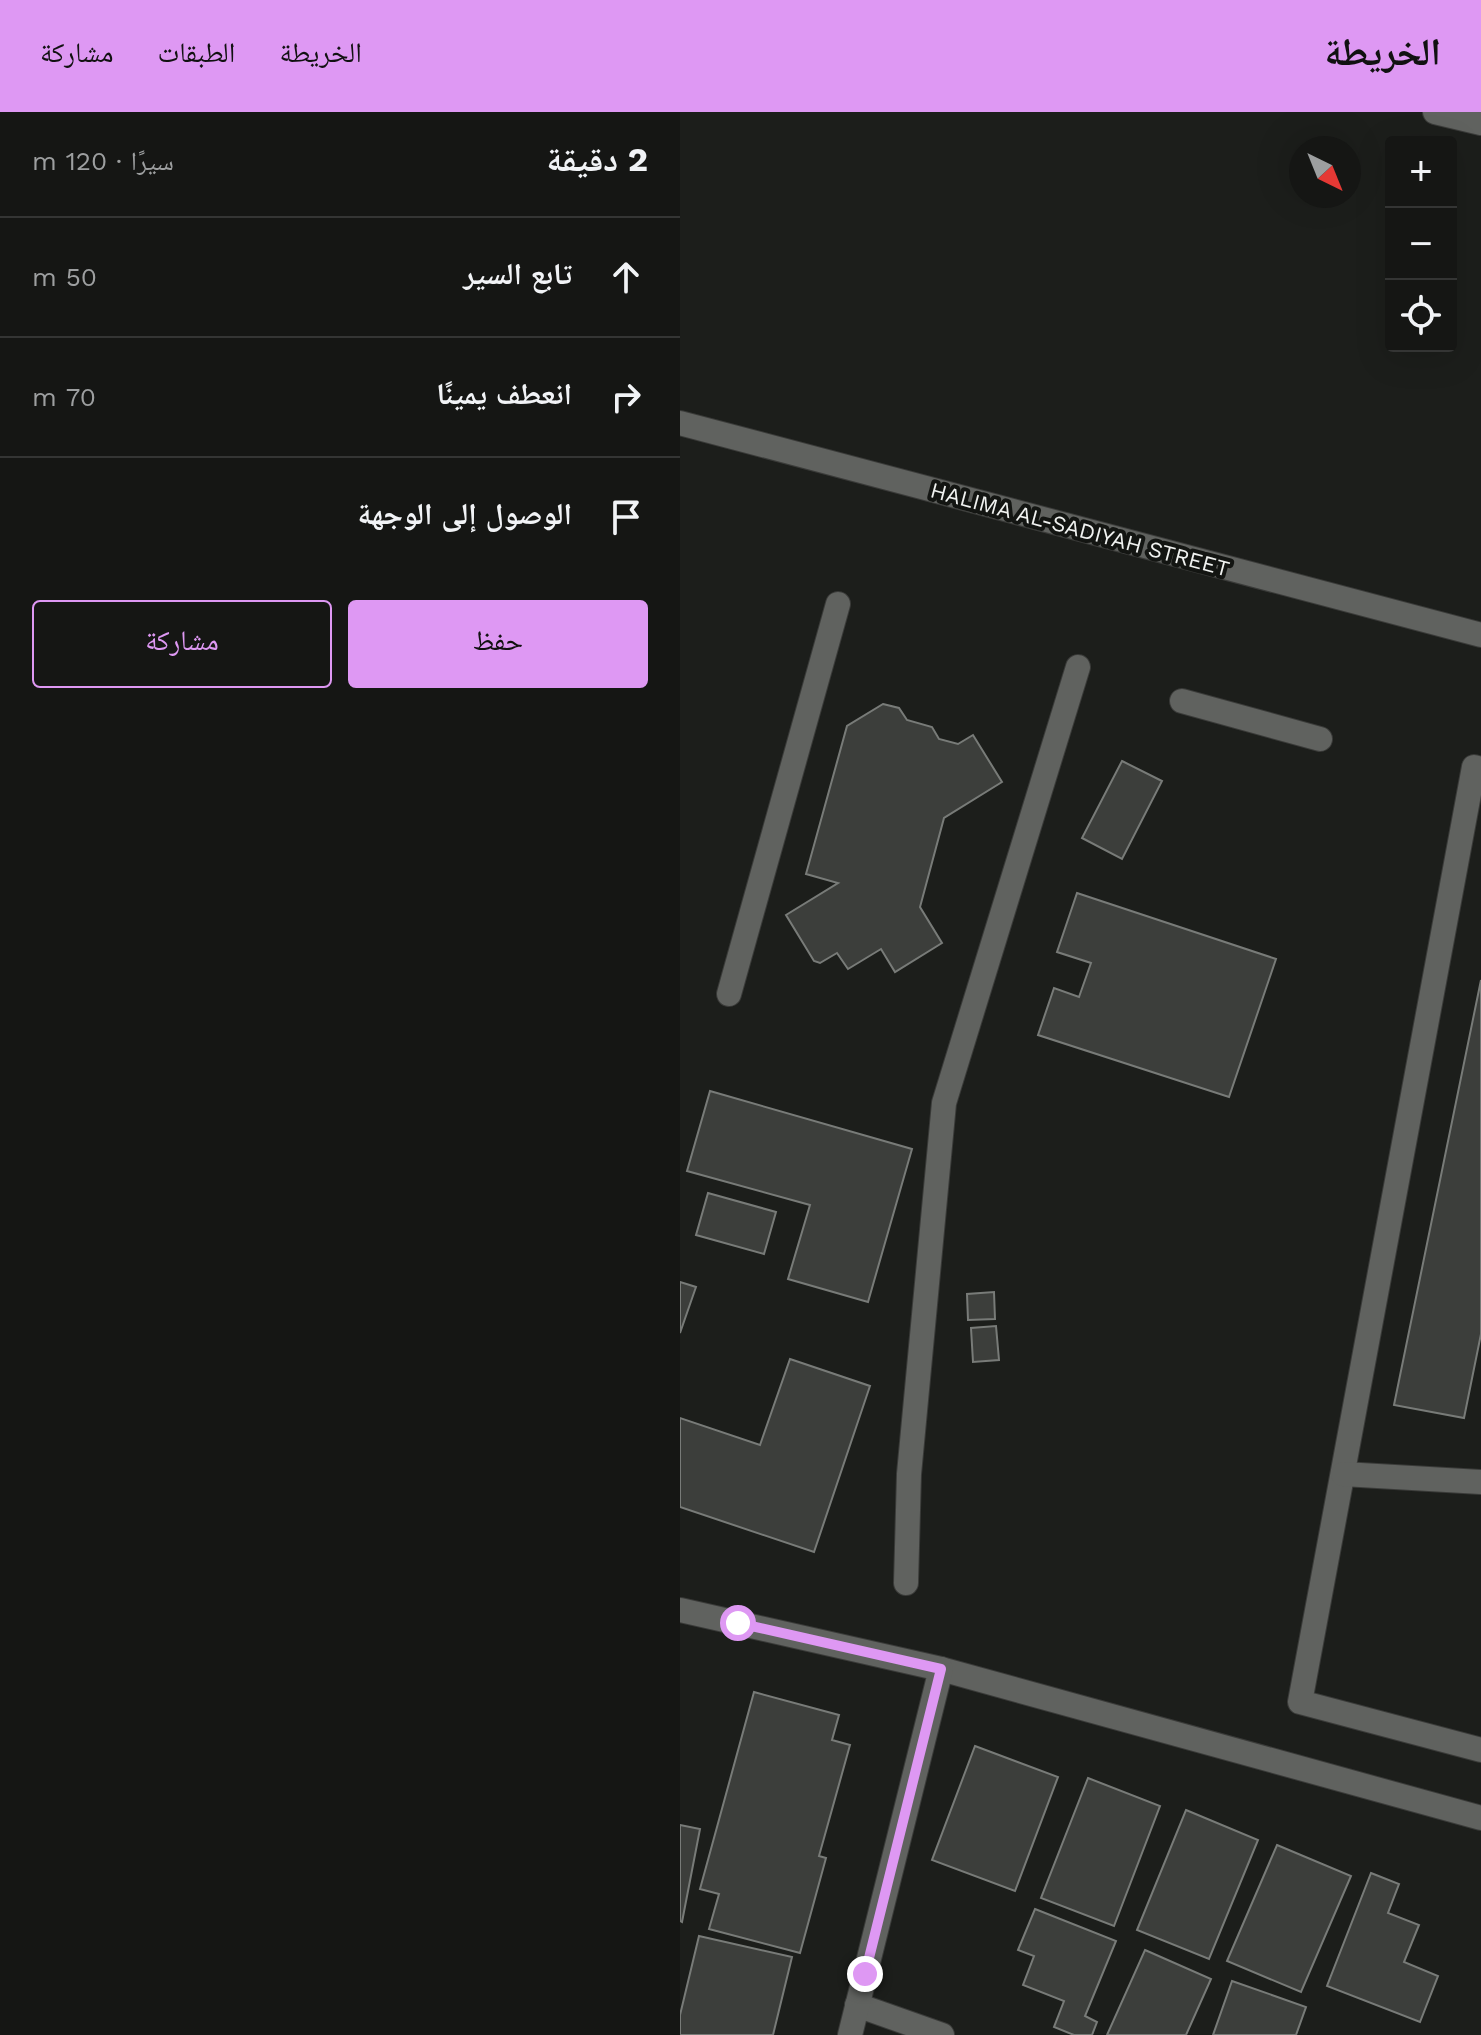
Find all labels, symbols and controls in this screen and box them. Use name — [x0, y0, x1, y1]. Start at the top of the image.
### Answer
text: الخريطة — [1324, 30, 1441, 74]
text: مشاركة — [40, 36, 114, 69]
text: الطبقات — [158, 36, 235, 69]
text: الخريطة — [279, 36, 362, 69]
north arrow — [1289, 136, 1361, 208]
map controls — [1385, 136, 1457, 352]
button: + — [1385, 136, 1457, 208]
text: 2 دقيقة — [547, 139, 648, 179]
text: سيرًا · 120 m — [32, 146, 174, 176]
button: − — [1385, 208, 1457, 280]
icon: ahead — [604, 255, 648, 299]
text: تابع السير — [463, 256, 572, 291]
text: 50 m — [32, 262, 97, 292]
button: locate — [1385, 280, 1457, 352]
icon: right — [604, 375, 648, 419]
text: انعطف يمينًا — [436, 376, 572, 411]
text: 70 m — [32, 382, 96, 412]
street label: HALIMA AL-SADIYAH STREET — [928, 477, 1232, 581]
icon: arrive — [604, 495, 648, 539]
text: الوصول إلى الوجهة — [358, 496, 572, 531]
button: مشاركة — [32, 600, 332, 688]
button: حفظ — [348, 600, 648, 688]
route start — [720, 1605, 756, 1641]
route end — [847, 1956, 883, 1992]

